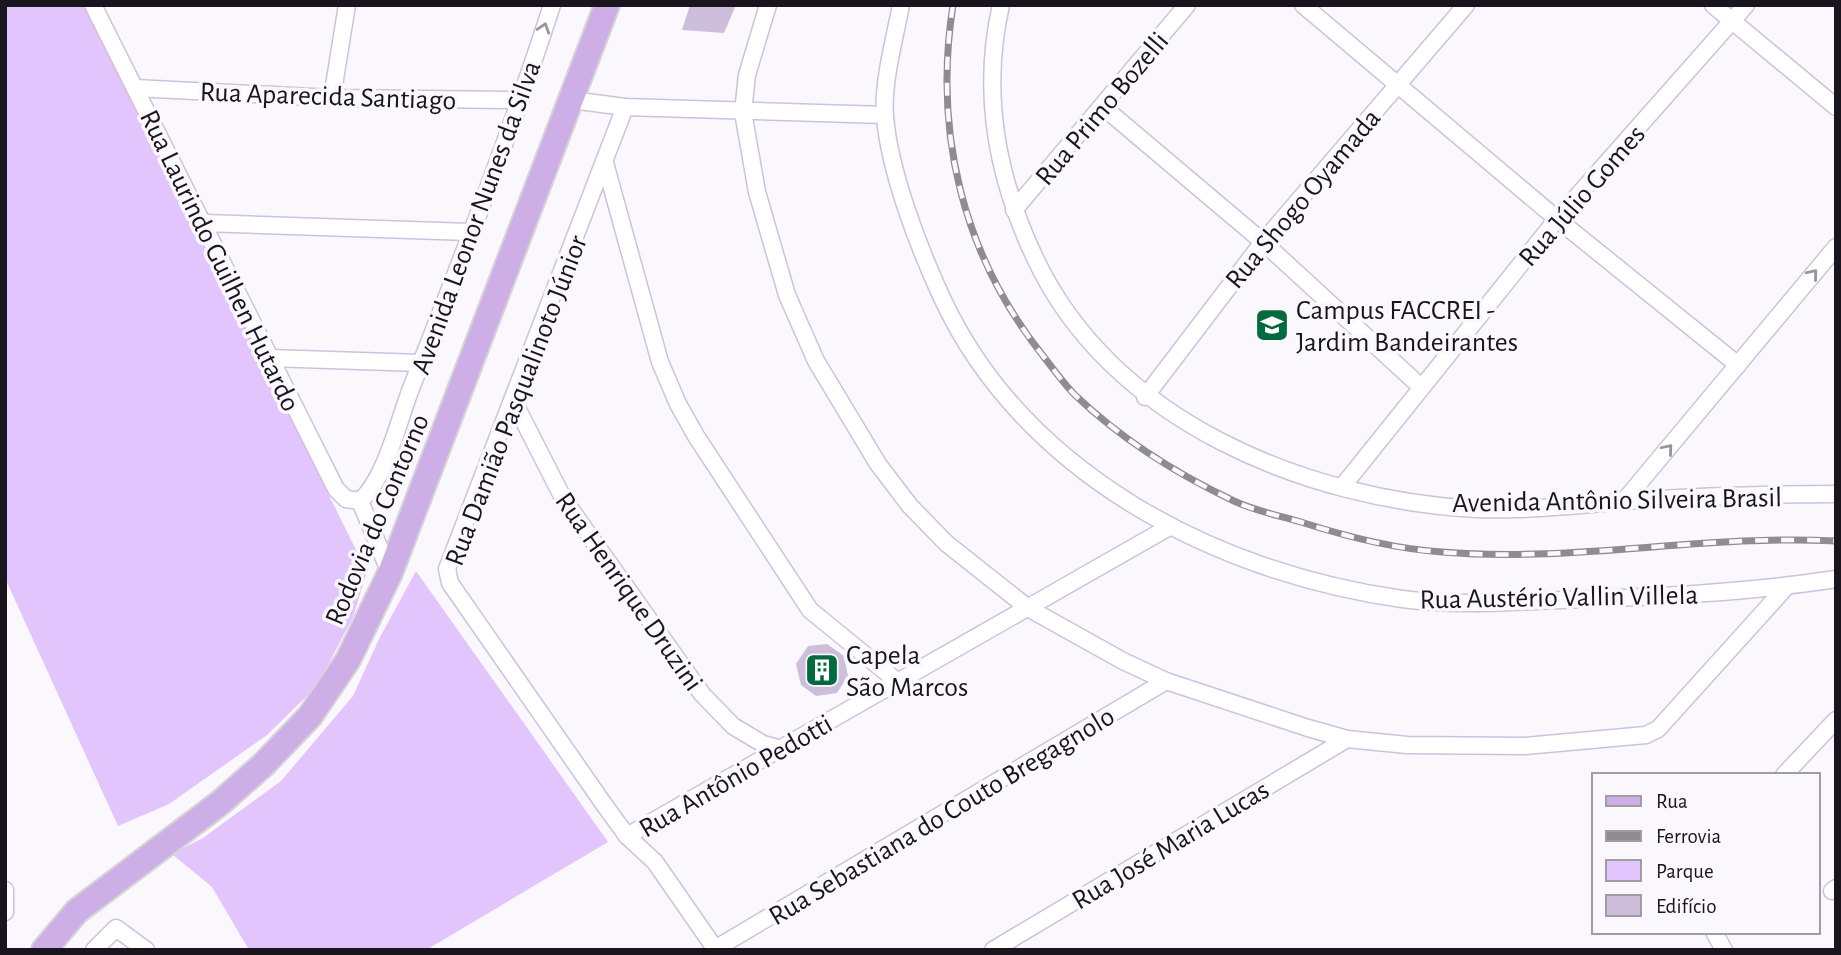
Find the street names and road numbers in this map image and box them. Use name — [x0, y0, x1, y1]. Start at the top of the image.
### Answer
street label: Rua Primo Bozelli — [1031, 27, 1174, 191]
street label: Avenida Leonor Nunes da Silva — [407, 57, 547, 378]
street label: Rua Aparecida Santiago — [199, 79, 457, 115]
street label: Rua Shogo Oyamada — [1221, 104, 1387, 294]
street label: Rua Laurindo Guilhen Hutardo — [134, 106, 304, 416]
street label: Rua Júlio Gomes — [1514, 120, 1651, 272]
street label: Rua Damião Pasqualinoto Júnior — [441, 232, 593, 570]
street label: Rodovia do Contorno — [321, 410, 435, 629]
street label: Avenida Antônio Silveira Brasil — [1452, 484, 1782, 518]
street label: Rua Henrique Druzini — [549, 488, 707, 697]
street label: Rua Austério Vallin Villela — [1419, 582, 1699, 614]
street label: Rua Sebastiana do Couto Bregagnolo — [765, 702, 1120, 931]
street label: Rua Antônio Pedotti — [635, 710, 837, 843]
street label: Rua José Maria Lucas — [1068, 776, 1274, 915]

